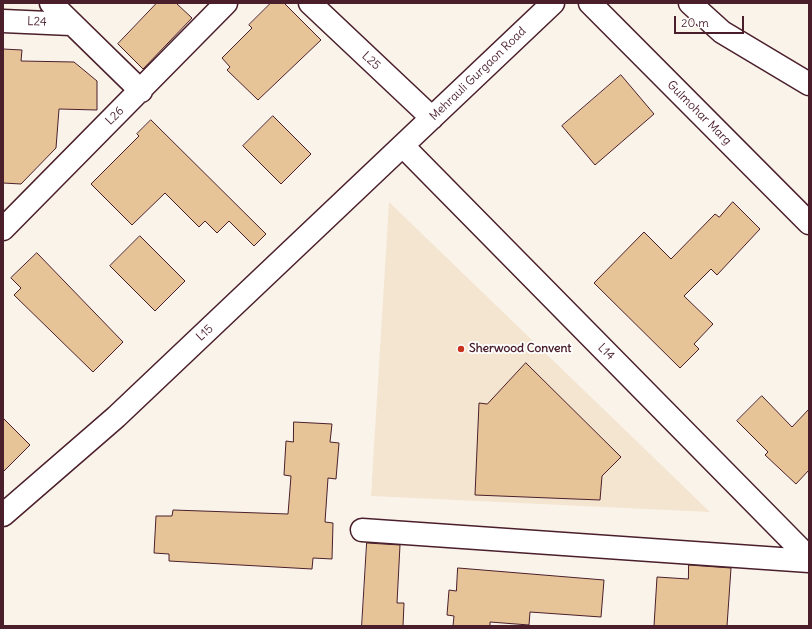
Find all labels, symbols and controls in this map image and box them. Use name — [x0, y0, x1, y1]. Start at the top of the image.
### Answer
scale bar — [676, 8, 746, 34]
street label: L24 — [27, 14, 47, 30]
text: 20 m — [681, 15, 709, 30]
street label: Mehrauli Gurgaon Road — [427, 24, 529, 124]
street label: L25 — [359, 49, 383, 73]
street label: Gulmohar Marg — [664, 78, 734, 148]
street label: L26 — [103, 104, 127, 128]
street label: L15 — [194, 322, 216, 344]
street label: L14 — [595, 341, 617, 363]
place label: Sherwood Convent — [469, 342, 571, 356]
marker: Sherwood Convent — [456, 344, 466, 354]

